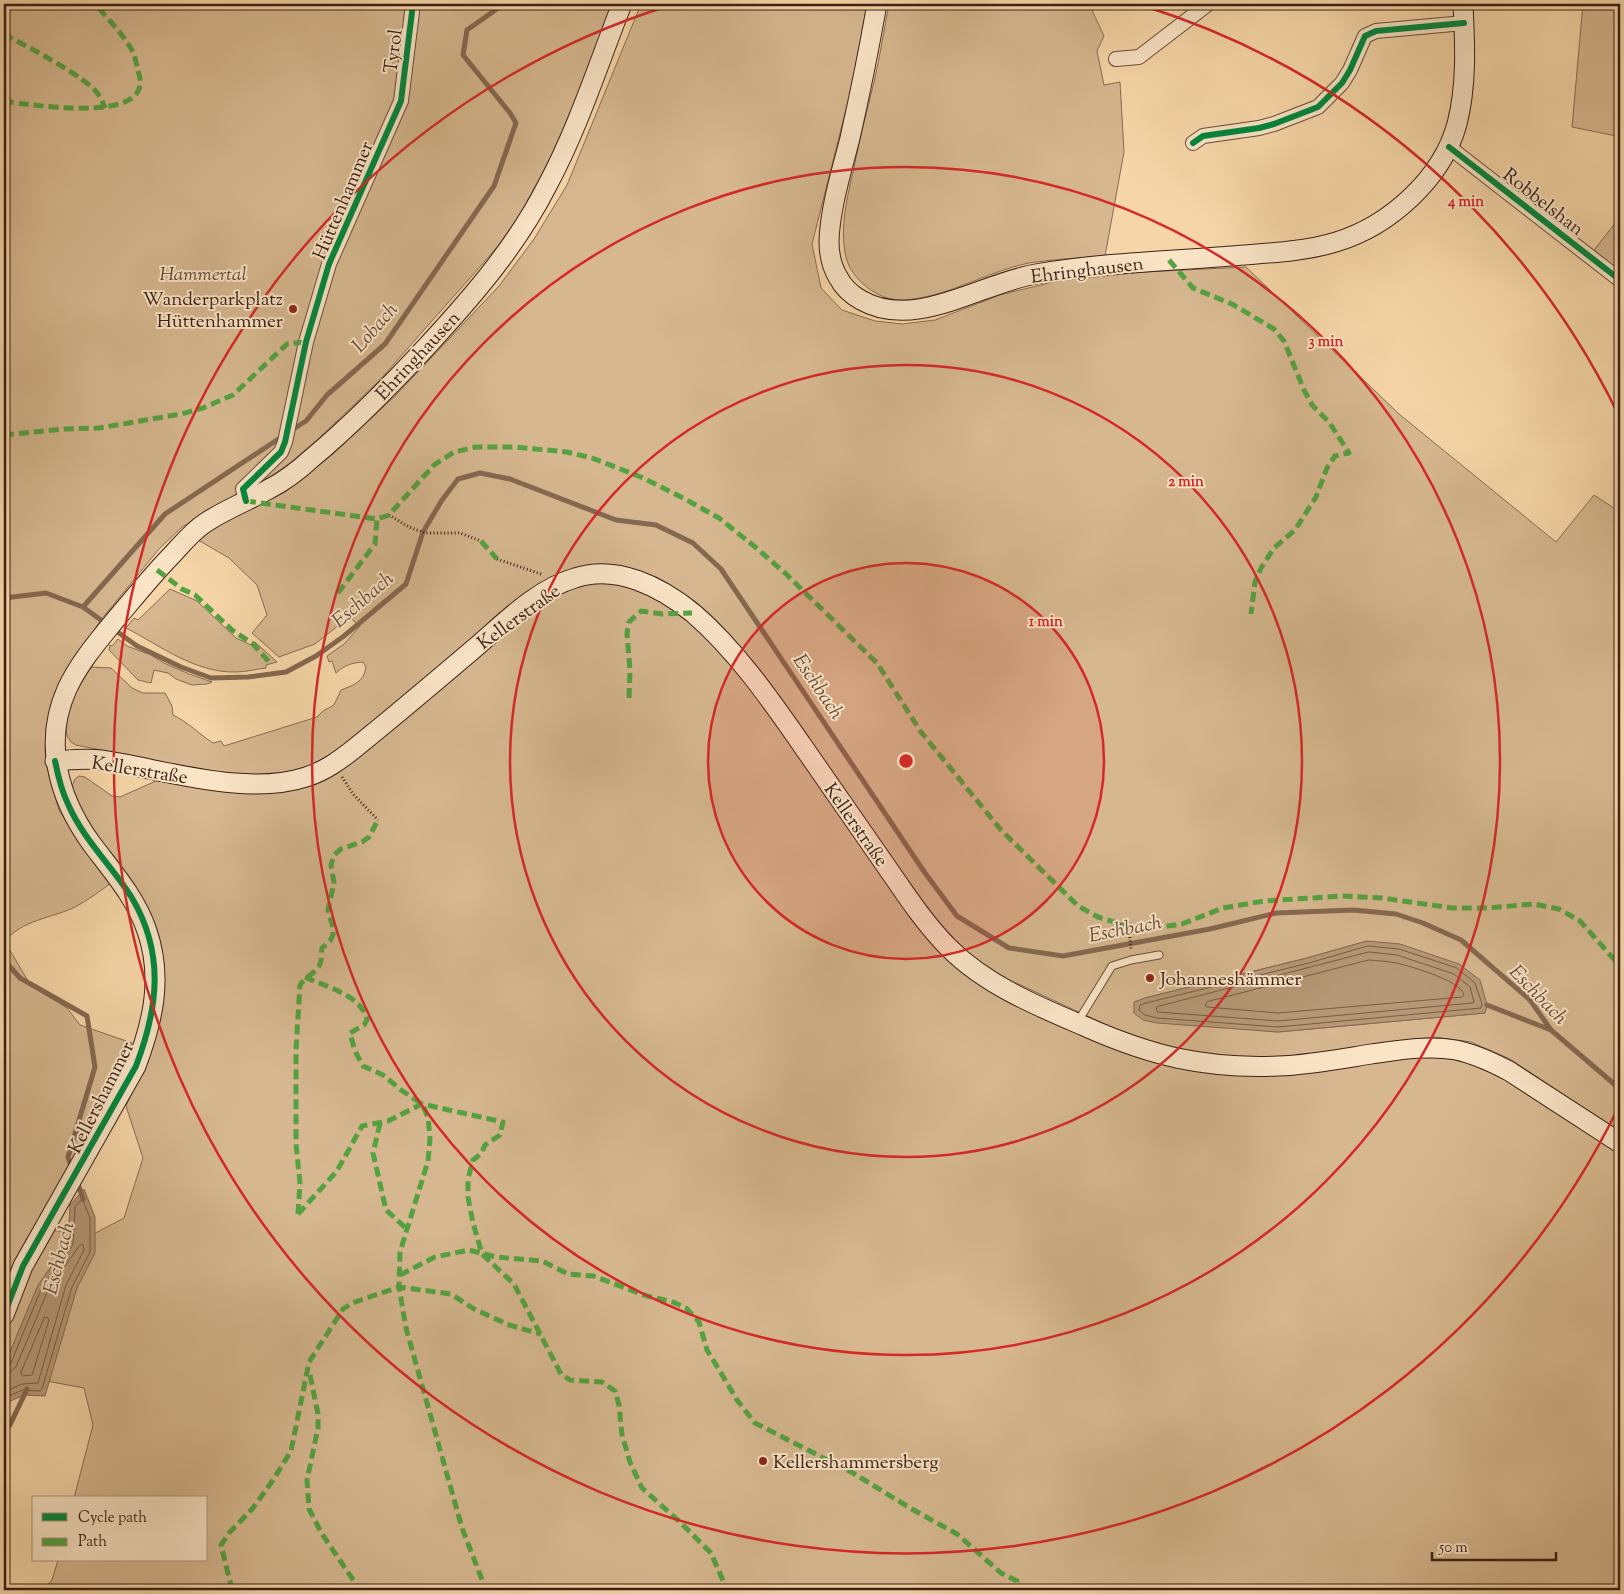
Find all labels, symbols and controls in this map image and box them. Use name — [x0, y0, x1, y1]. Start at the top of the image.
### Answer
street label: Tyrol — [378, 28, 411, 75]
street label: Hüttenhammer — [307, 138, 381, 264]
street label: Robbelshan — [1496, 163, 1589, 243]
text: 4 min — [1447, 192, 1484, 213]
street label: Ehringhausen — [1029, 251, 1145, 292]
park label: Hammertal — [159, 262, 247, 289]
place label: Wanderparkplatz Hüttenhammer — [142, 287, 283, 336]
water label: Lobach — [346, 297, 406, 360]
marker: Wanderparkplatz Hüttenhammer — [287, 303, 299, 315]
street label: Ehringhausen — [370, 306, 467, 407]
text: 3 min — [1309, 332, 1344, 353]
text: 2 min — [1168, 472, 1204, 493]
water label: Eschbach — [326, 565, 401, 636]
street label: Kellerstraße — [472, 579, 567, 657]
text: 1 min — [1029, 612, 1063, 633]
water label: Eschbach — [784, 649, 850, 726]
street label: Kellerstraße — [90, 751, 190, 792]
centre of rings — [897, 752, 915, 770]
street label: Kellerstraße — [816, 778, 894, 873]
water label: Eschbach — [1086, 909, 1165, 952]
water label: Eschbach — [1501, 959, 1574, 1033]
place label: Johanneshämmer — [1159, 967, 1301, 994]
marker: Johanneshämmer — [1144, 972, 1156, 984]
street label: Kellershammer — [62, 1037, 142, 1159]
water label: Eschbach — [37, 1219, 84, 1298]
place label: Kellershammersberg — [773, 1450, 939, 1477]
marker: Kellershammersberg — [757, 1455, 769, 1467]
legend — [32, 1496, 208, 1562]
text: Cycle path — [78, 1508, 147, 1529]
scale bar — [1432, 1529, 1555, 1561]
text: Path — [78, 1532, 107, 1553]
text: 50 m — [1438, 1538, 1468, 1559]

